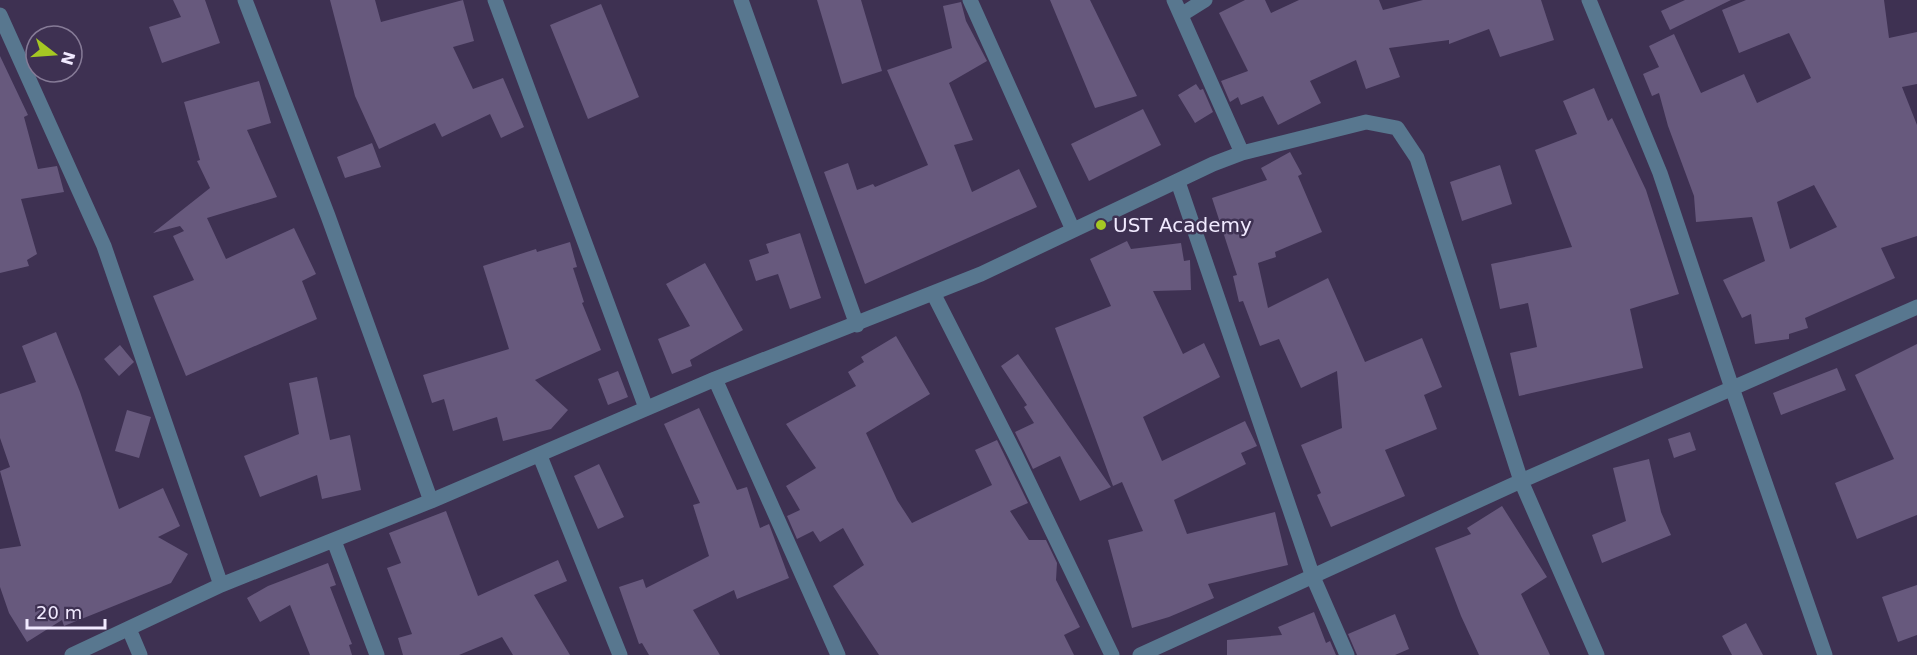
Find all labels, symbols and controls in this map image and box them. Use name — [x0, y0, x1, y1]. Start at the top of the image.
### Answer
north arrow — [24, 24, 84, 84]
text: N — [57, 49, 79, 67]
place label: UST Academy — [1113, 213, 1252, 237]
marker: UST Academy — [1094, 218, 1108, 232]
scale bar — [27, 592, 105, 630]
text: 20 m — [36, 602, 82, 623]

